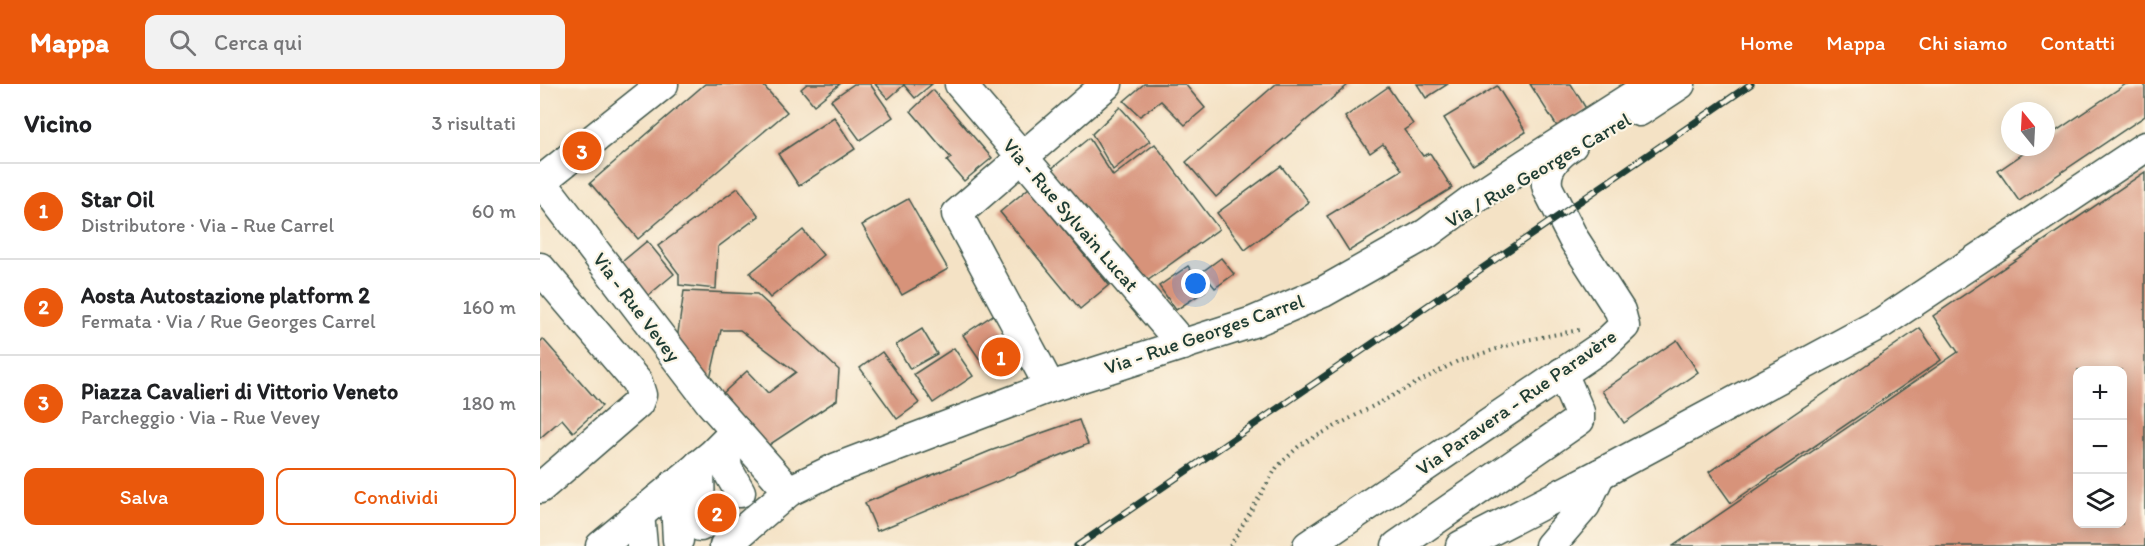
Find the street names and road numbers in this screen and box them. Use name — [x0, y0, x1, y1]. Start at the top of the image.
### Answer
street label: Via / Rue Georges Carrel — [1441, 107, 1635, 233]
street label: Via - Rue Sylvain Lucat — [998, 134, 1144, 296]
street label: Via - Rue Vevey — [588, 248, 686, 367]
street label: Via - Rue Georges Carrel — [1101, 288, 1307, 379]
street label: Via Paravera - Rue Paravère — [1411, 324, 1621, 480]

